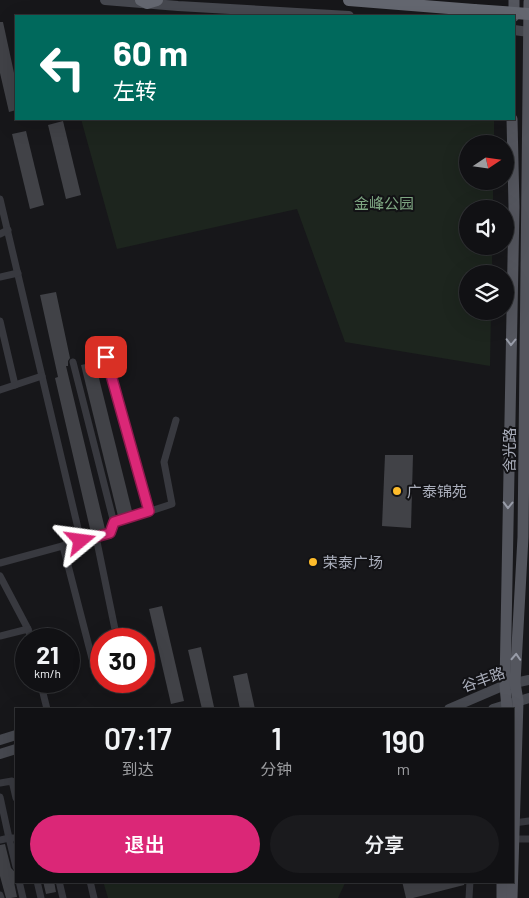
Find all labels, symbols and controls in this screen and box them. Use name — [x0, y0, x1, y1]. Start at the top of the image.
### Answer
text: 60 m — [113, 31, 188, 73]
icon: left — [30, 35, 95, 100]
text: 左转 — [113, 77, 157, 103]
north arrow — [459, 135, 514, 190]
map controls — [459, 135, 514, 320]
park label: 金峰公园 — [354, 194, 414, 212]
button: sound — [459, 200, 514, 255]
button: layers — [459, 265, 514, 320]
pin — [85, 336, 127, 378]
one-way arrow — [506, 339, 517, 347]
icon: arrive — [92, 343, 120, 371]
street label: 含光路 — [500, 427, 518, 473]
place label: 广泰锦苑 — [407, 482, 467, 500]
marker: 广泰锦苑 — [391, 485, 403, 497]
one-way arrow — [503, 502, 513, 509]
position arrow — [54, 514, 106, 566]
place label: 荣泰广场 — [323, 553, 383, 571]
marker: 荣泰广场 — [307, 556, 319, 568]
speed limit sign: 30 — [90, 628, 155, 693]
text: 21 — [36, 639, 59, 669]
one-way arrow — [511, 653, 522, 661]
street label: 谷丰路 — [459, 663, 507, 695]
text: km/h — [34, 666, 61, 680]
text: 07:17 — [104, 720, 172, 756]
text: 1 — [271, 720, 282, 756]
text: 190 — [382, 723, 425, 759]
text: 到达 — [122, 759, 154, 778]
text: 分钟 — [261, 759, 293, 778]
text: m — [397, 759, 410, 778]
button: 退出 — [30, 815, 260, 873]
button: 分享 — [270, 815, 499, 873]

